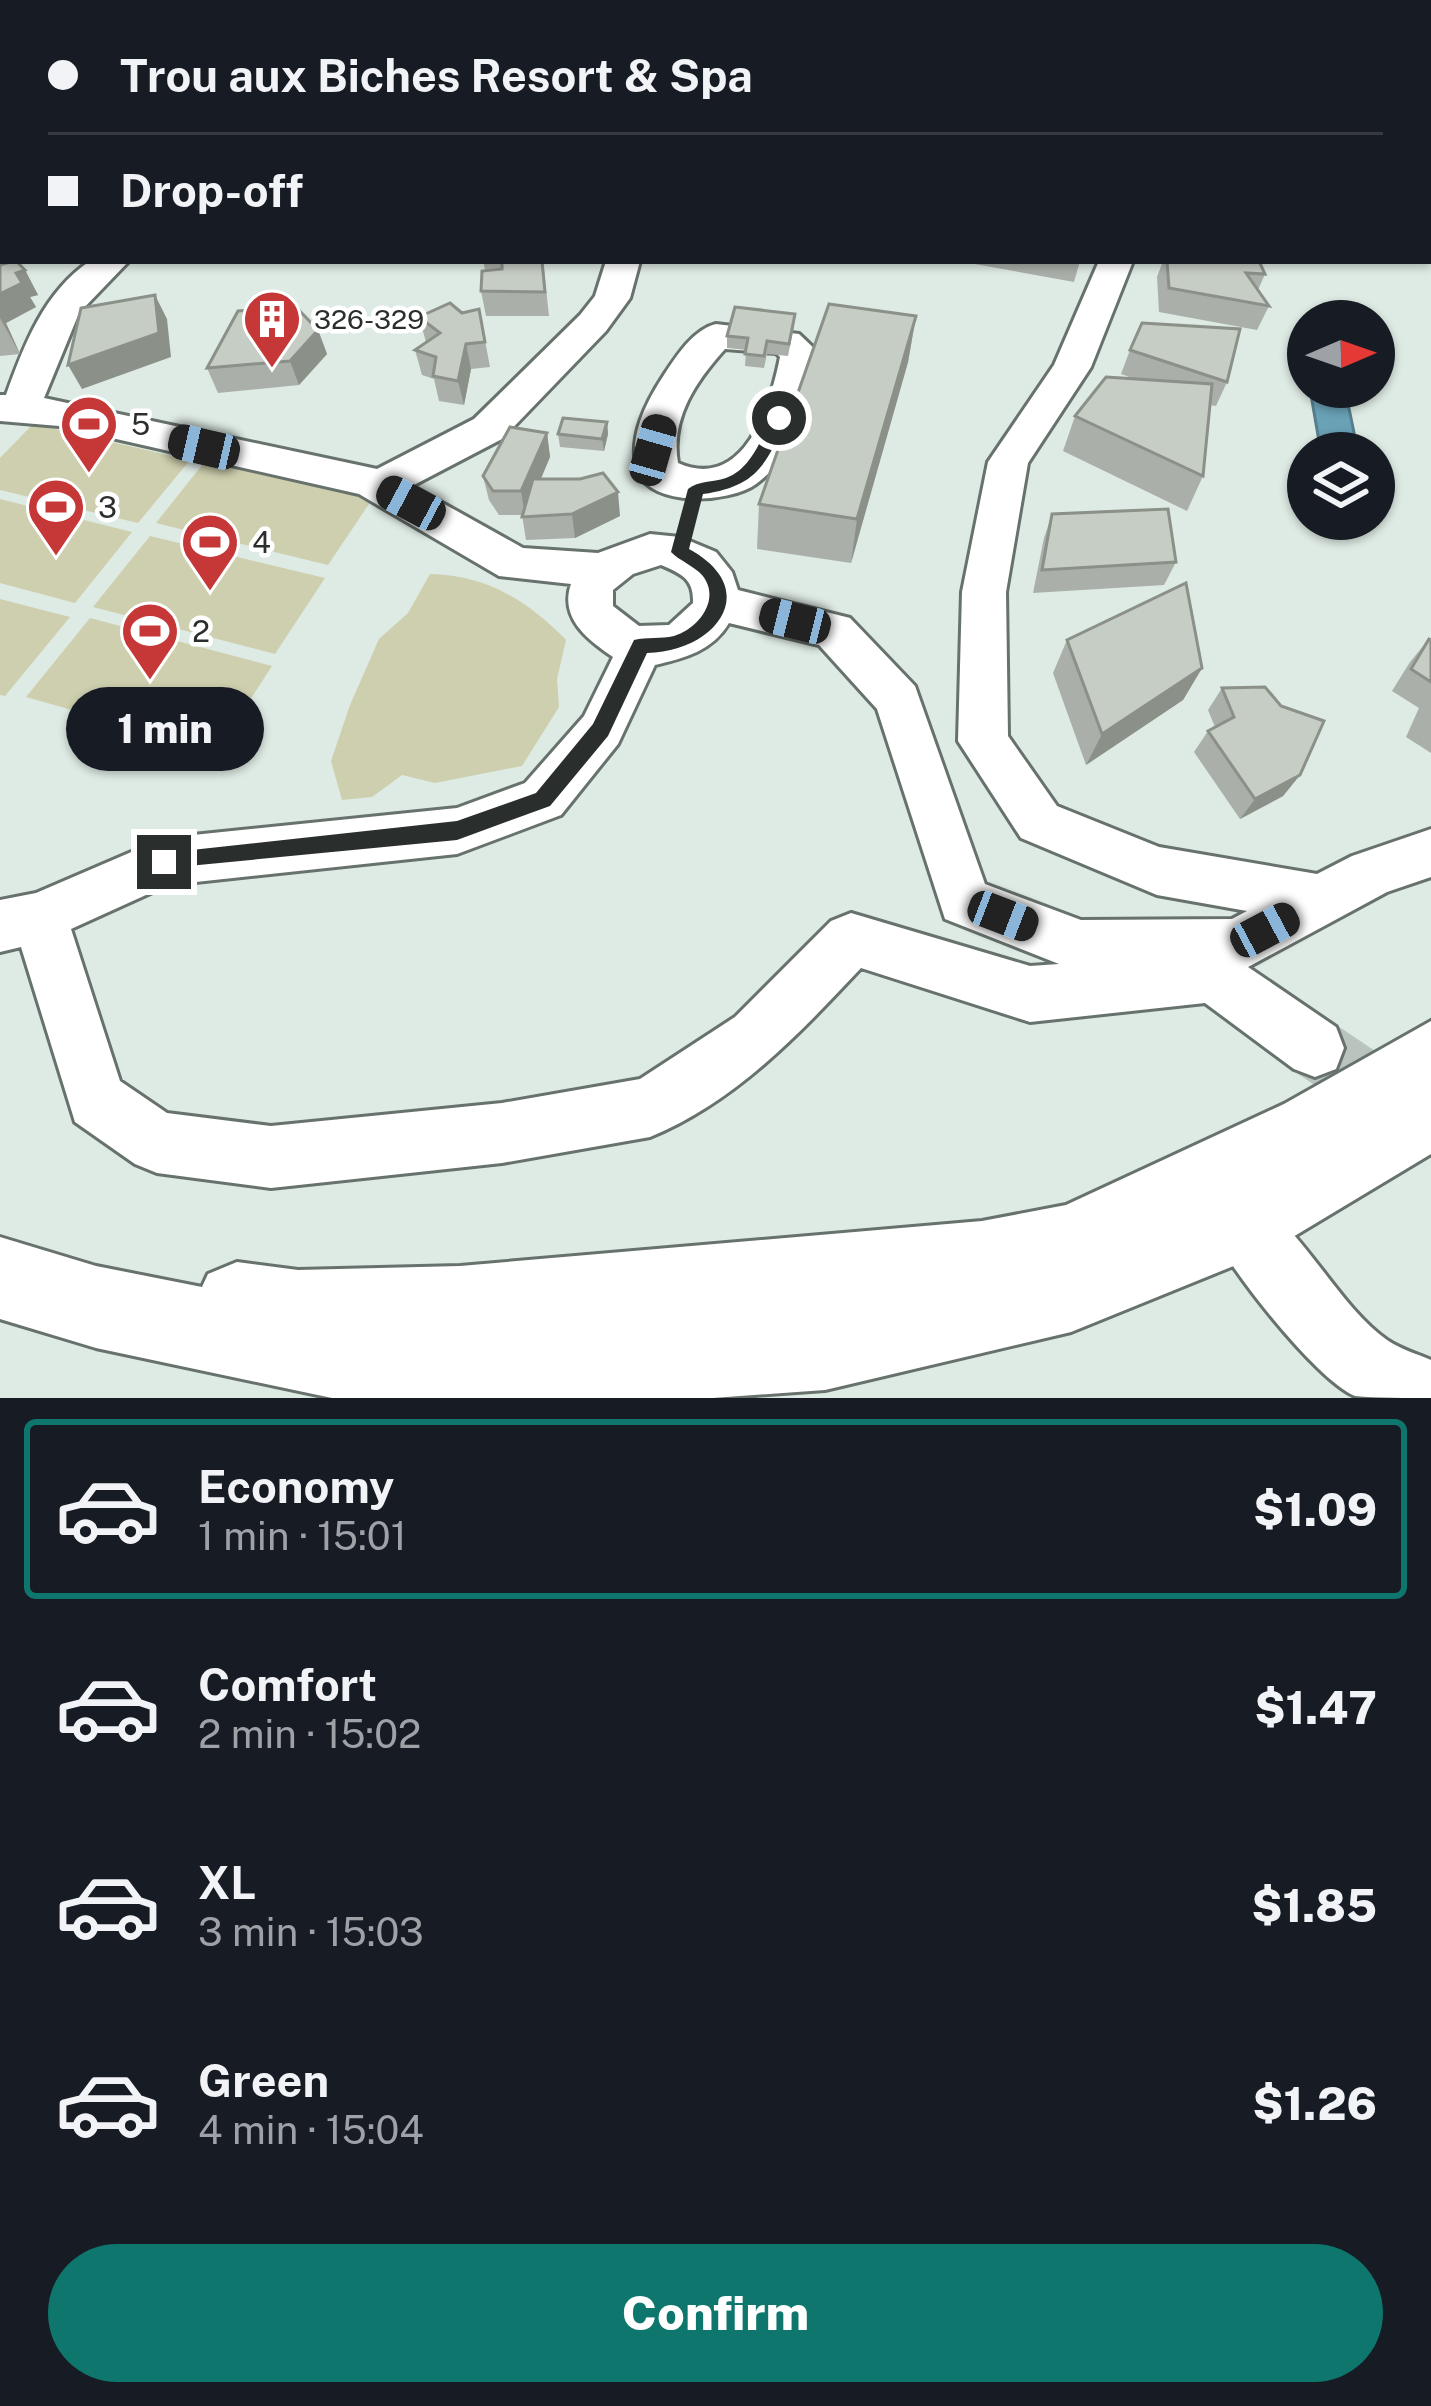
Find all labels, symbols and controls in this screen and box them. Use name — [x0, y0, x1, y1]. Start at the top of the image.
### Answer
text: Trou aux Biches Resort & Spa — [120, 49, 753, 102]
text: Drop-off — [120, 164, 303, 217]
building icon: 326-329 — [241, 288, 303, 370]
north arrow — [1287, 300, 1395, 408]
map controls — [1287, 300, 1395, 540]
place label: 326-329 — [314, 303, 424, 335]
route start — [752, 391, 806, 445]
sports icon: 5 — [58, 393, 120, 475]
place label: 5 — [131, 406, 150, 442]
car — [626, 410, 680, 490]
car — [165, 421, 243, 473]
button: layers — [1287, 432, 1395, 540]
car — [371, 470, 451, 536]
sports icon: 3 — [25, 476, 87, 558]
place label: 3 — [98, 489, 117, 525]
sports icon: 4 — [179, 511, 241, 593]
place label: 4 — [252, 524, 271, 560]
car — [756, 595, 834, 647]
sports icon: 2 — [119, 600, 181, 682]
place label: 2 — [192, 613, 210, 649]
callout: 1 min — [65, 688, 263, 772]
text: 1 min — [117, 706, 213, 752]
route end — [137, 835, 191, 889]
car — [963, 886, 1043, 946]
car — [1225, 897, 1305, 963]
icon: car — [54, 1455, 162, 1563]
text: Economy — [198, 1460, 394, 1513]
text: $1.09 — [1253, 1483, 1377, 1536]
text: 1 min · 15:01 — [198, 1513, 407, 1559]
icon: car — [54, 1653, 162, 1761]
text: Comfort — [198, 1658, 377, 1711]
text: $1.47 — [1254, 1681, 1377, 1734]
text: 2 min · 15:02 — [198, 1711, 421, 1757]
icon: car — [54, 1851, 162, 1959]
text: XL — [198, 1856, 256, 1909]
text: $1.85 — [1251, 1879, 1377, 1932]
text: 3 min · 15:03 — [198, 1909, 424, 1955]
icon: car — [54, 2049, 162, 2157]
text: Green — [198, 2054, 329, 2107]
text: $1.26 — [1252, 2077, 1377, 2130]
text: 4 min · 15:04 — [198, 2107, 424, 2153]
button: Confirm — [48, 2244, 1383, 2382]

